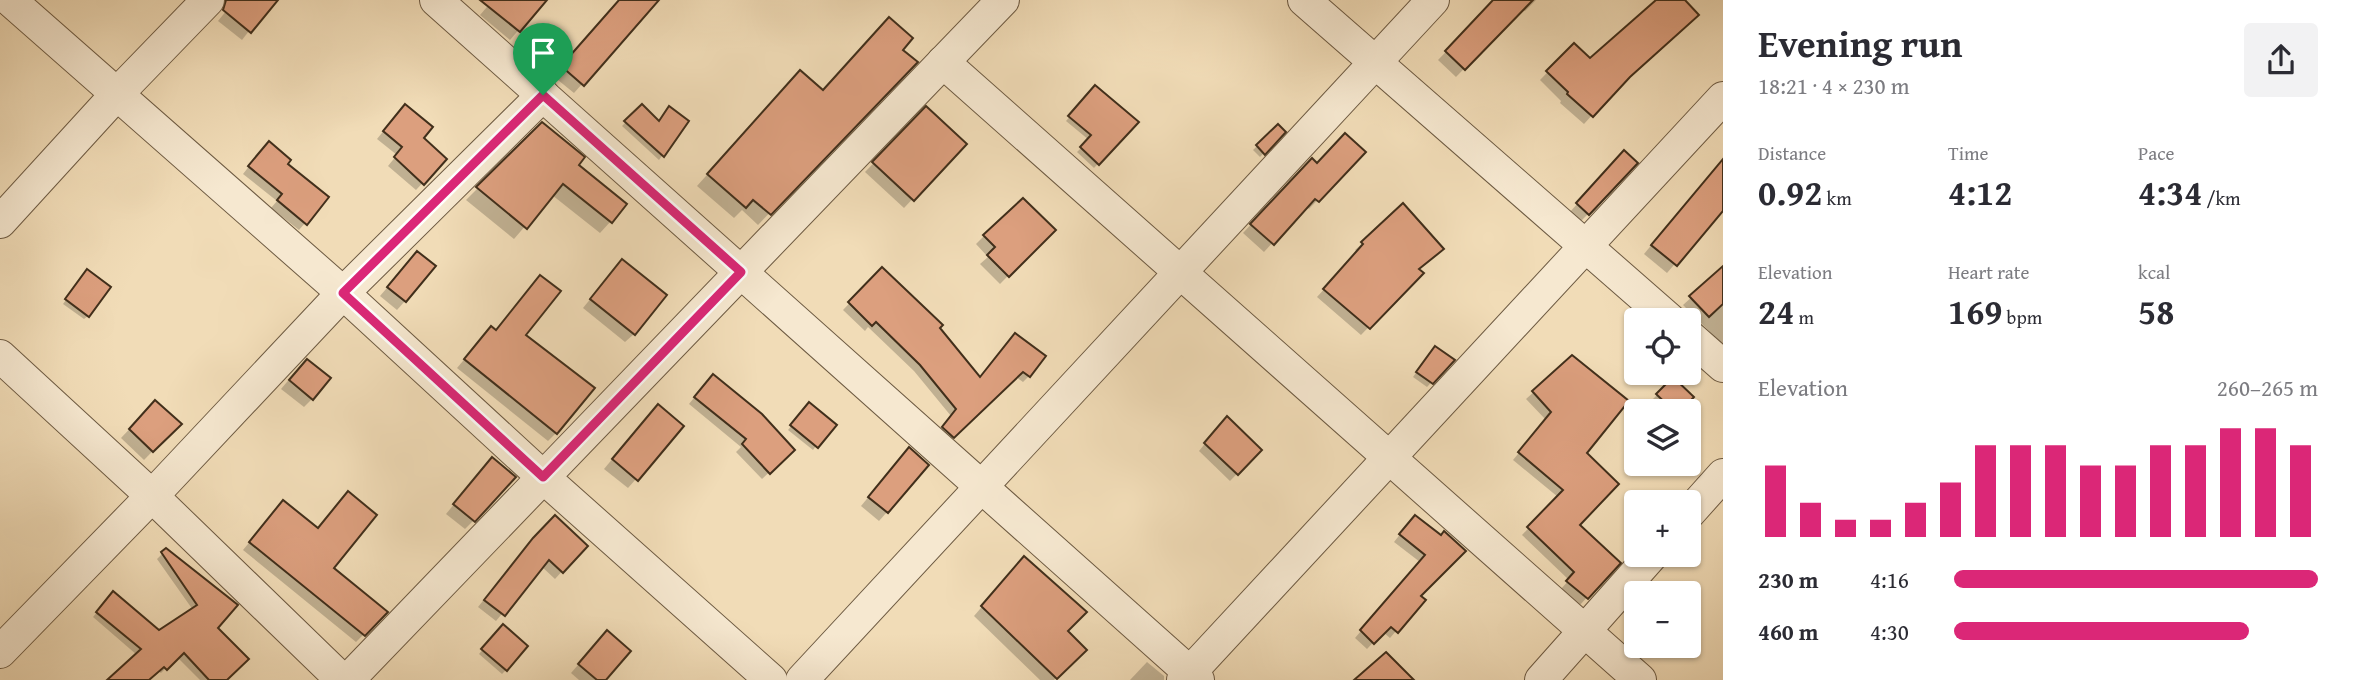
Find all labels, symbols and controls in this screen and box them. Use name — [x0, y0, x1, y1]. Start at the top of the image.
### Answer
text: Evening run — [1758, 15, 1962, 71]
pin — [513, 23, 573, 95]
button: share — [2244, 23, 2318, 97]
icon: arrive — [524, 34, 562, 72]
text: 18:21 · 4 × 230 m — [1758, 69, 1910, 102]
text: Distance — [1758, 139, 1826, 167]
text: Time — [1948, 139, 1988, 167]
text: Pace — [2138, 139, 2175, 167]
text: 0.92 — [1758, 167, 1822, 218]
text: 4:12 — [1948, 167, 2012, 218]
text: 4:34 — [2138, 167, 2202, 218]
text: km — [1822, 184, 1852, 212]
text: /km — [2202, 184, 2241, 212]
text: Elevation — [1758, 258, 1832, 286]
text: Heart rate — [1948, 258, 2029, 286]
text: kcal — [2138, 258, 2170, 286]
text: 24 — [1758, 286, 1794, 337]
text: 169 — [1948, 286, 2002, 337]
text: 58 — [2138, 286, 2174, 337]
text: m — [1794, 303, 1814, 331]
text: bpm — [2002, 303, 2042, 331]
map controls — [1624, 308, 1701, 658]
button: locate — [1624, 308, 1701, 385]
text: Elevation — [1758, 371, 1848, 404]
text: 260–265 m — [2217, 371, 2318, 404]
button: layers — [1624, 399, 1701, 476]
button: + — [1624, 490, 1701, 567]
text: 230 m — [1758, 563, 1819, 596]
text: 4:16 — [1870, 563, 1909, 596]
button: − — [1624, 581, 1701, 658]
text: 460 m — [1758, 615, 1819, 648]
text: 4:30 — [1870, 615, 1909, 648]

